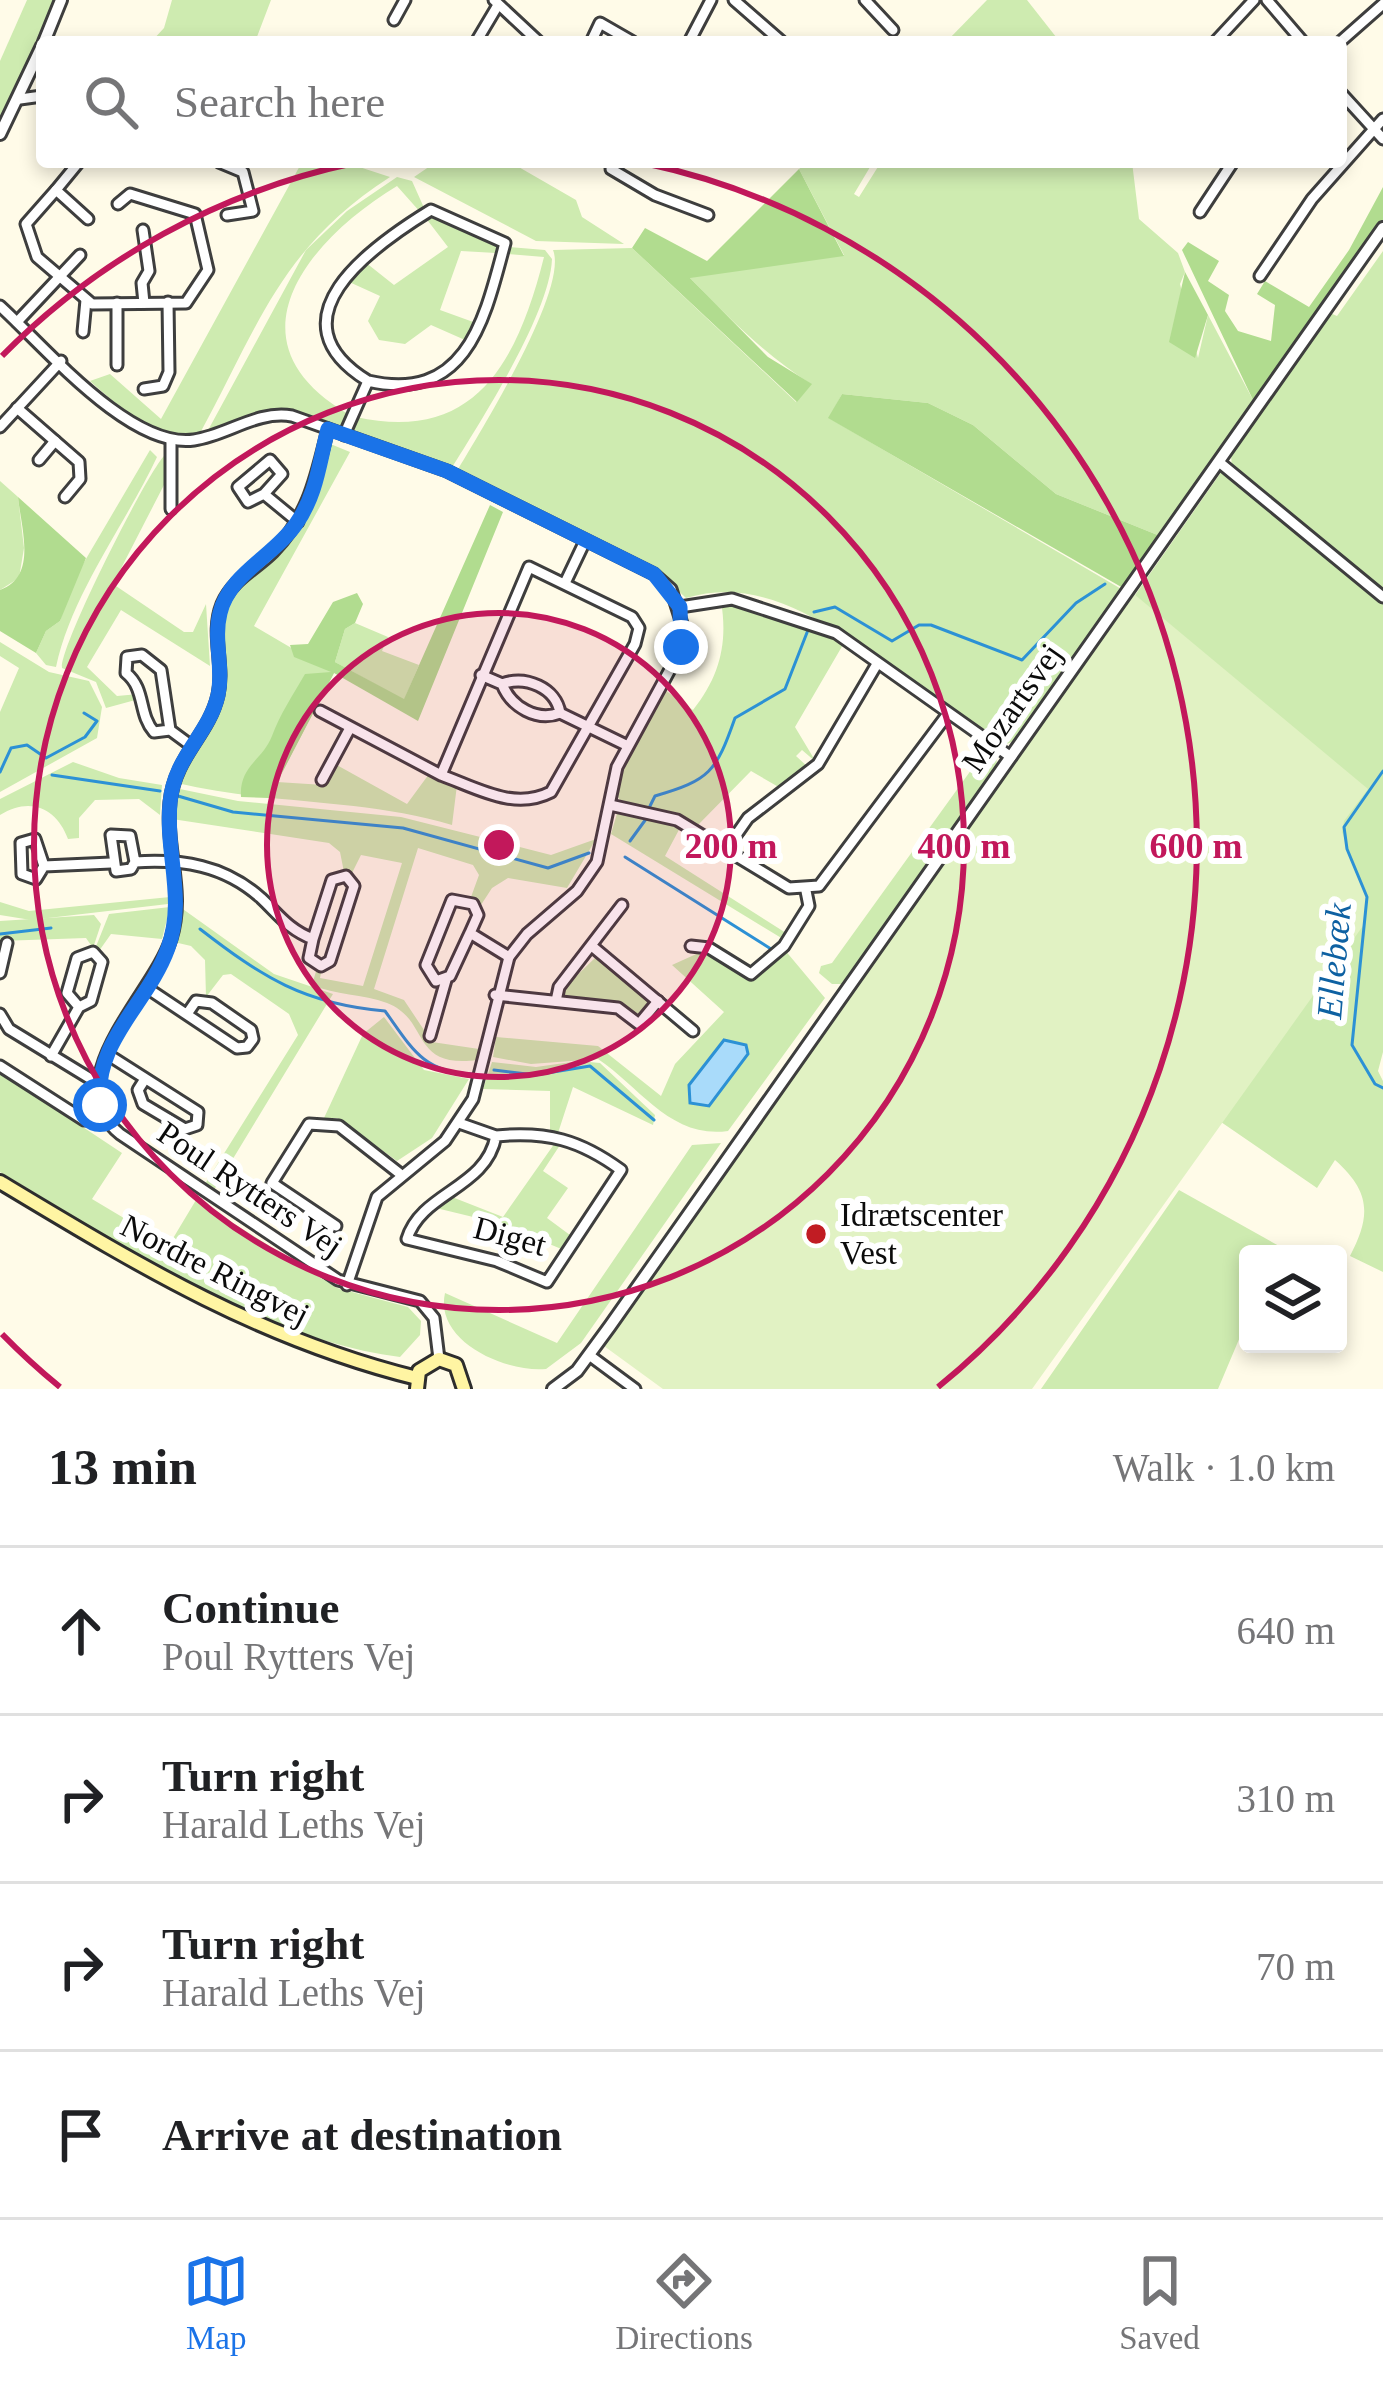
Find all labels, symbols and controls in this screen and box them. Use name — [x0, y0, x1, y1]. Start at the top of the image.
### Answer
search box — [36, 36, 1347, 168]
icon: search — [78, 69, 144, 135]
text: Search here — [174, 77, 385, 127]
route end — [654, 620, 708, 674]
street label: Mozartsvej — [955, 637, 1069, 779]
centre of rings — [478, 824, 520, 866]
text: 200 m — [685, 826, 778, 866]
text: 400 m — [918, 826, 1011, 866]
text: 600 m — [1150, 826, 1243, 866]
water label: Ellebæk — [1309, 900, 1359, 1022]
route start — [73, 1078, 127, 1132]
street label: Poul Rytters Vej — [151, 1114, 349, 1264]
place label: Idrætscenter Vest — [840, 1197, 1003, 1271]
street label: Nordre Ringvej — [115, 1207, 315, 1333]
street label: Diget — [470, 1209, 550, 1263]
marker: Idrætscenter Vest — [803, 1221, 829, 1247]
map controls — [1239, 1245, 1347, 1353]
button: layers — [1239, 1245, 1347, 1353]
text: 13 min — [48, 1439, 197, 1495]
text: Walk · 1.0 km — [1113, 1446, 1335, 1489]
text: Continue — [162, 1583, 340, 1633]
icon: ahead — [48, 1598, 114, 1664]
text: 640 m — [1236, 1609, 1335, 1652]
text: Poul Rytters Vej — [162, 1635, 415, 1678]
text: Turn right — [162, 1751, 364, 1801]
icon: right — [48, 1766, 114, 1832]
text: 310 m — [1236, 1777, 1335, 1820]
text: Harald Leths Vej — [162, 1803, 426, 1846]
text: Turn right — [162, 1919, 364, 1969]
icon: right — [48, 1934, 114, 2000]
text: 70 m — [1256, 1945, 1335, 1988]
text: Harald Leths Vej — [162, 1971, 426, 2014]
icon: arrive — [48, 2102, 114, 2168]
text: Arrive at destination — [162, 2110, 562, 2160]
tab: Map — [183, 2248, 249, 2357]
tab: Directions — [615, 2248, 753, 2357]
tab: Saved — [1119, 2248, 1200, 2357]

